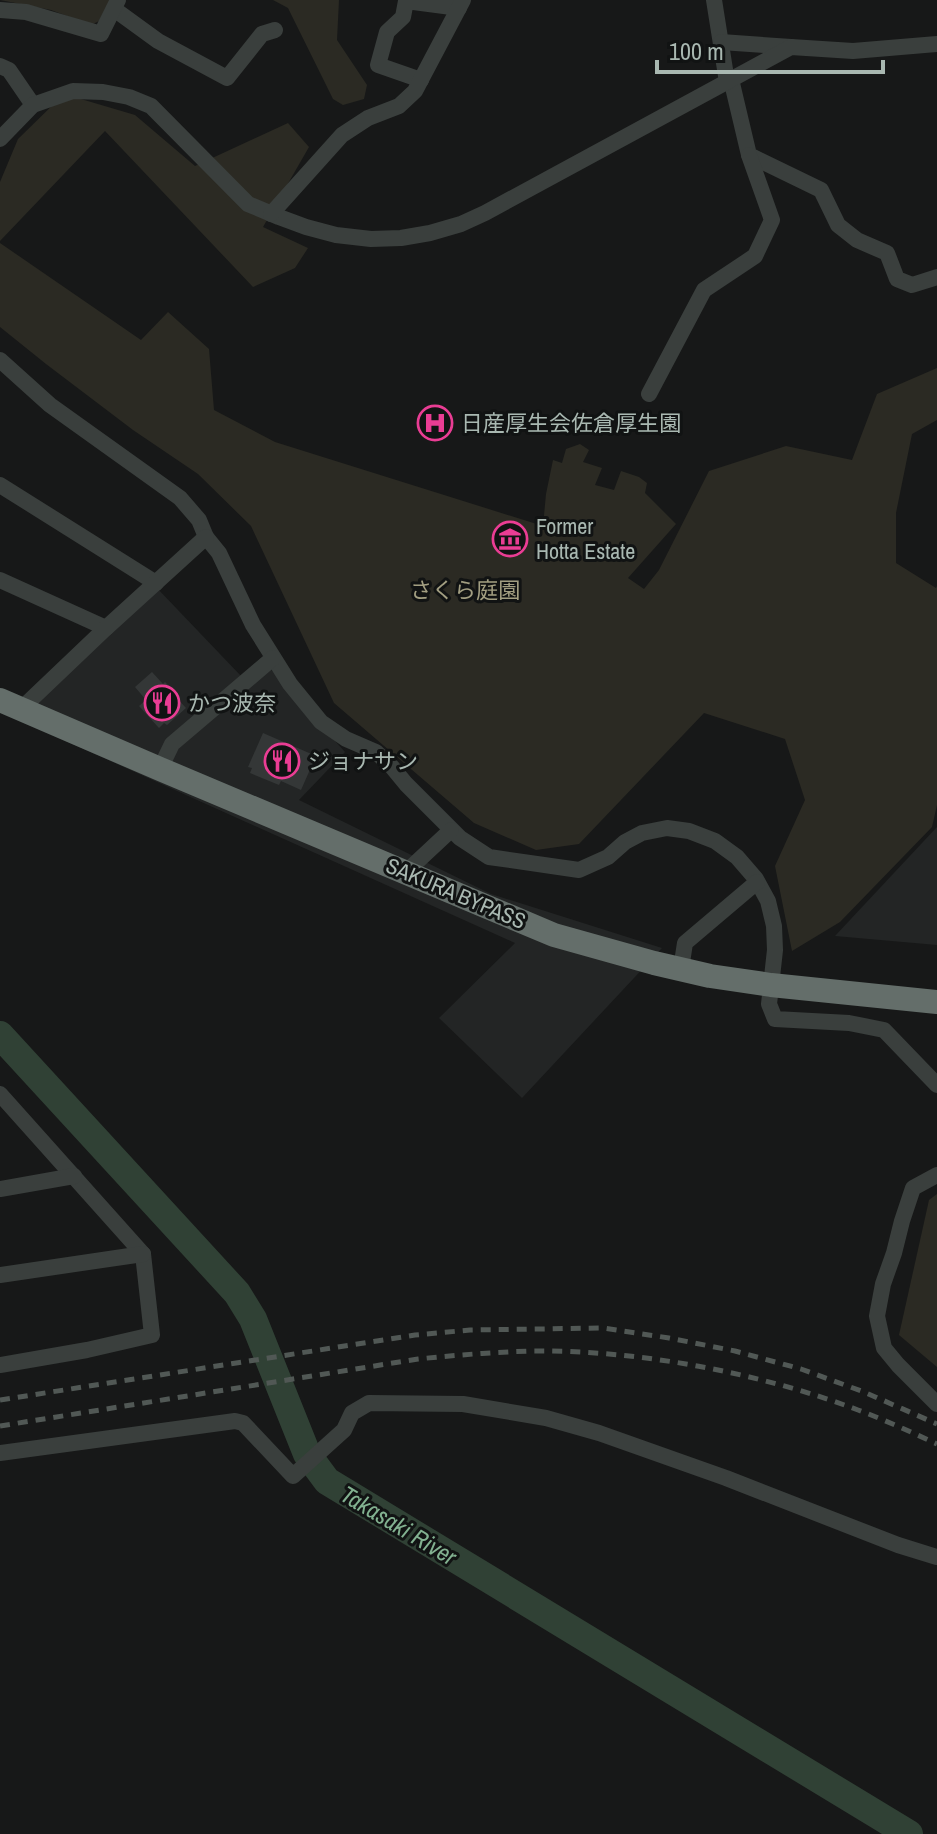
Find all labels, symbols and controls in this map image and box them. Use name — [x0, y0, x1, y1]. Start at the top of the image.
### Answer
scale bar — [657, 24, 883, 74]
text: 100 m — [669, 35, 724, 67]
hospital icon: 日産厚生会佐倉厚生園 — [416, 404, 454, 442]
place label: 日産厚生会佐倉厚生園 — [461, 408, 681, 438]
place label: Former Hotta Estate — [536, 511, 635, 566]
museum icon: Former Hotta Estate — [491, 520, 529, 558]
park label: さくら庭園 — [410, 575, 520, 605]
restaurant icon: かつ波奈 — [143, 684, 181, 722]
place label: かつ波奈 — [188, 688, 276, 718]
restaurant icon: ジョナサン — [263, 742, 301, 780]
place label: ジョナサン — [308, 746, 418, 776]
street label: SAKURA BYPASS — [382, 850, 530, 936]
water label: Takasaki River — [335, 1478, 464, 1573]

